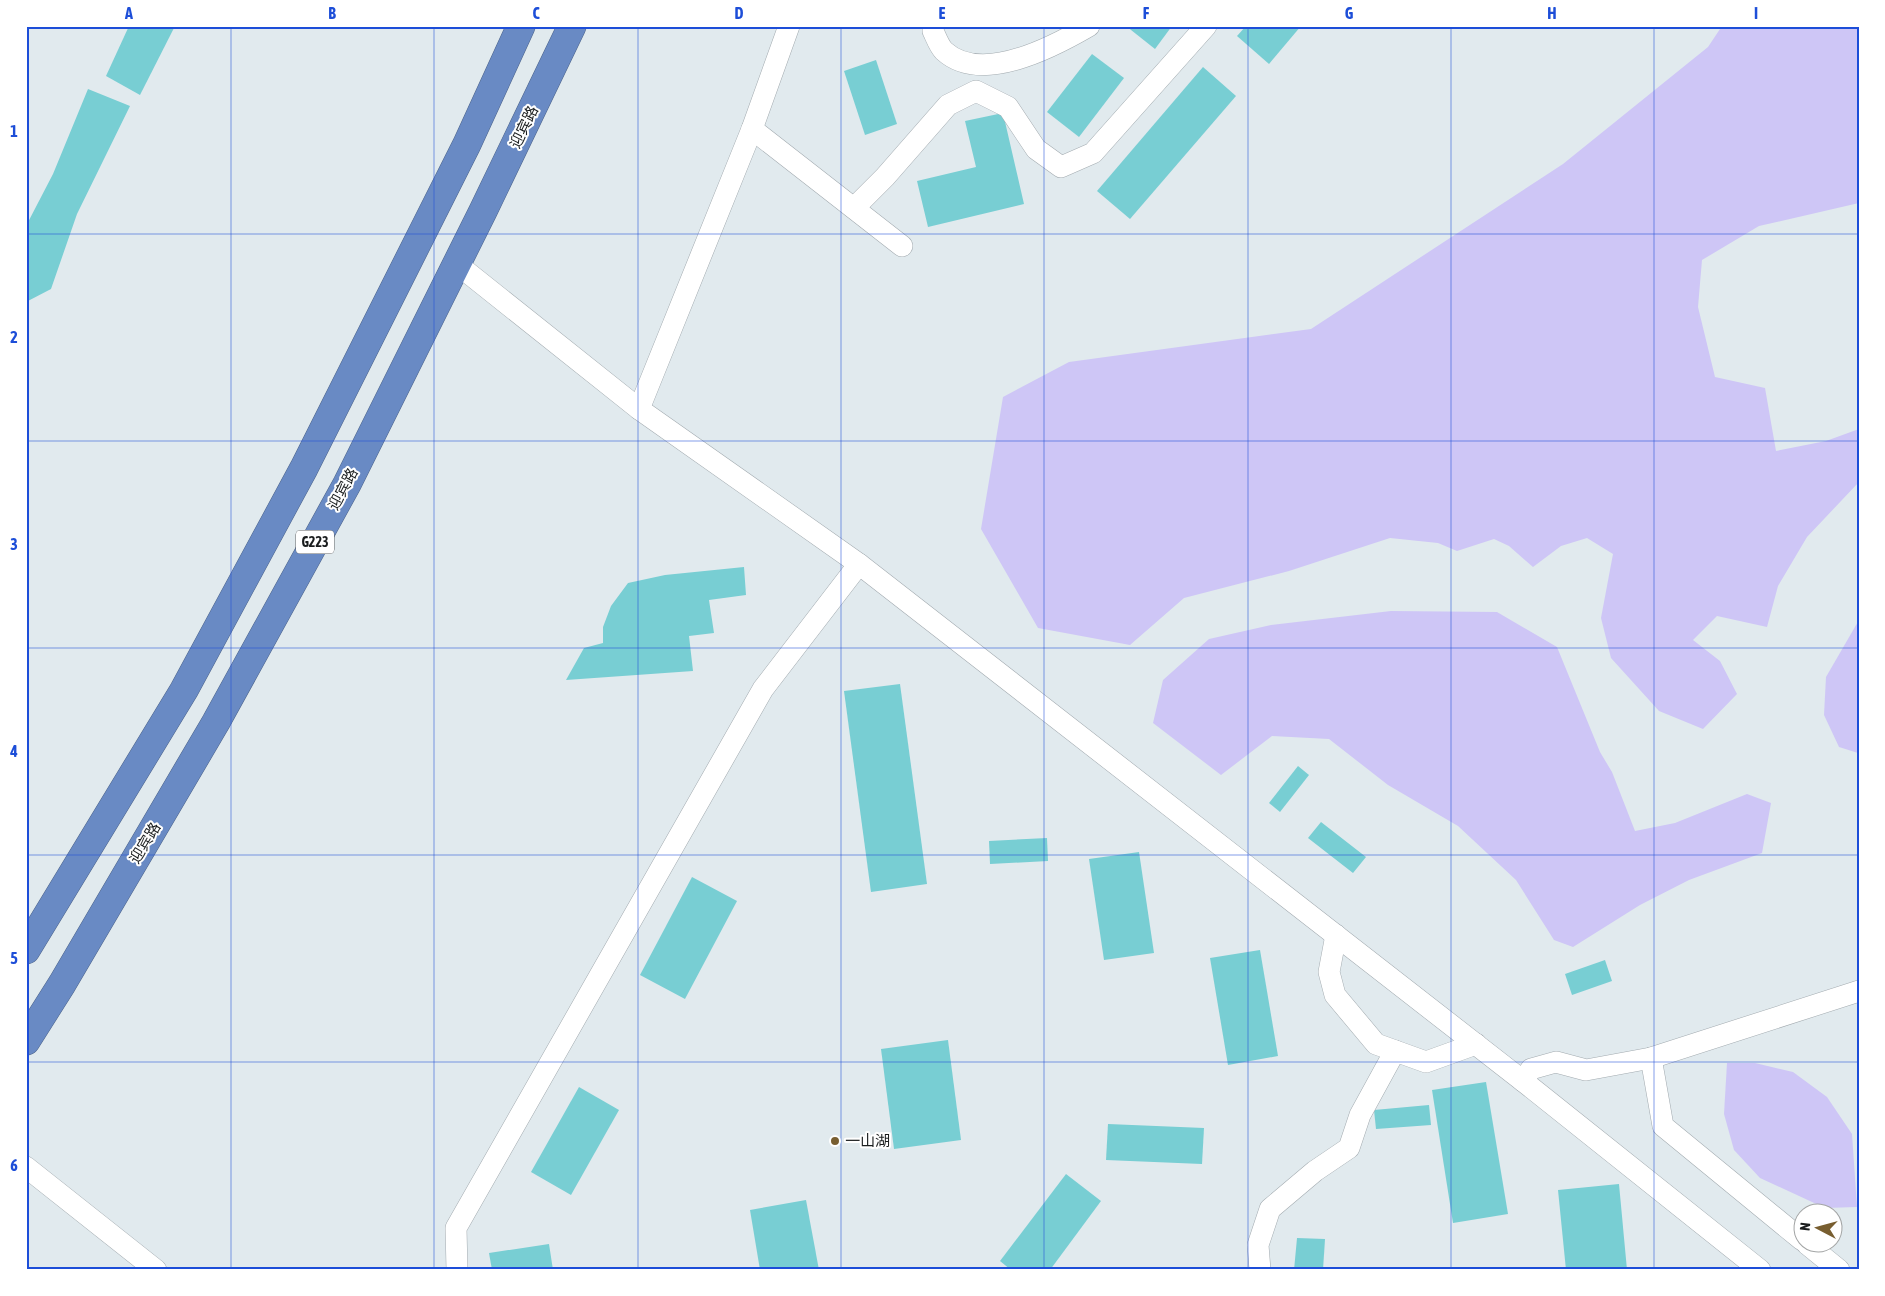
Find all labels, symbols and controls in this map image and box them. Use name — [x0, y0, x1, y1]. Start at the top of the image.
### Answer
text: A — [124, 4, 133, 22]
text: B — [328, 4, 336, 22]
text: C — [532, 4, 540, 22]
text: D — [735, 4, 744, 22]
text: E — [939, 4, 946, 22]
text: F — [1143, 4, 1150, 22]
text: G — [1345, 4, 1354, 22]
text: H — [1547, 4, 1557, 22]
text: I — [1754, 4, 1758, 22]
street label: 迎宾路 — [506, 103, 541, 151]
text: 1 — [10, 122, 18, 140]
text: 2 — [10, 328, 18, 346]
street label: 迎宾路 — [324, 465, 361, 513]
road number: G223 — [296, 530, 334, 554]
text: 3 — [10, 535, 18, 553]
text: 4 — [9, 742, 18, 760]
street label: 迎宾路 — [126, 819, 163, 866]
text: 5 — [10, 949, 18, 967]
place label: 一山湖 — [845, 1132, 890, 1149]
marker: 一山湖 — [829, 1135, 841, 1147]
text: 6 — [10, 1156, 18, 1174]
north arrow — [1792, 1204, 1842, 1254]
text: N — [1797, 1222, 1813, 1232]

